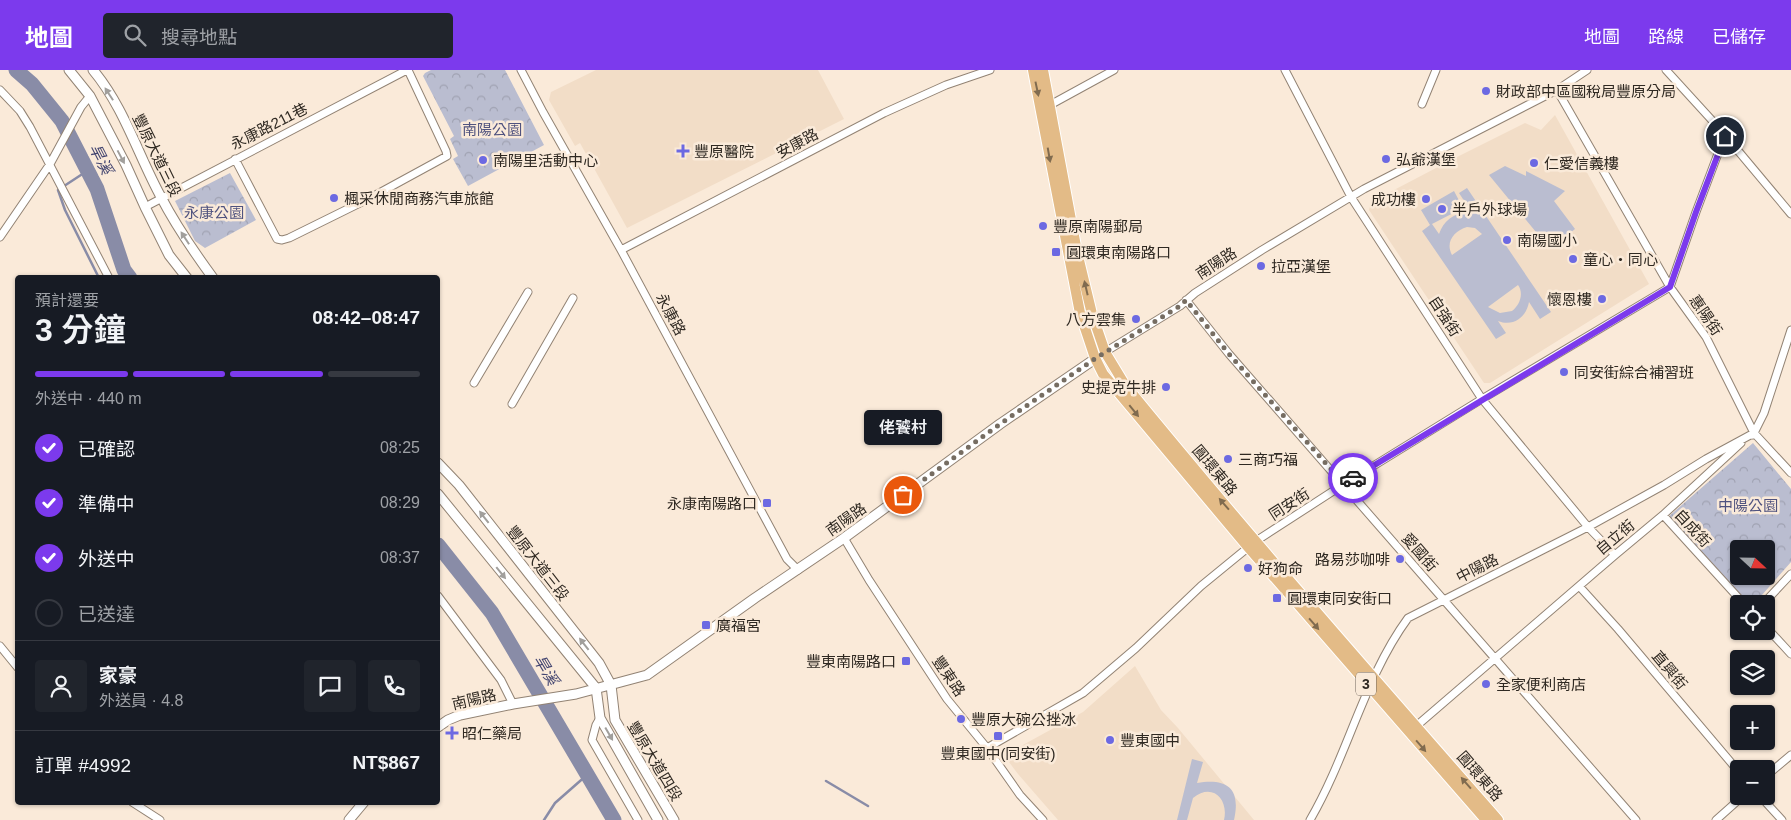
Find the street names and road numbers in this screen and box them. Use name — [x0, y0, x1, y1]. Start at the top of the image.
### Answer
street label: 永康路211巷 — [228, 99, 310, 153]
street label: 豐原大道三段 — [130, 111, 184, 199]
street label: 安康路 — [773, 125, 821, 161]
street label: 南陽路 — [1192, 244, 1240, 282]
street label: 永康路 — [653, 290, 689, 338]
street label: 自強街 — [1426, 292, 1464, 340]
street label: 惠陽街 — [1686, 292, 1726, 338]
street label: 圓環東路 — [1189, 442, 1241, 498]
street label: 同安街 — [1265, 485, 1313, 523]
street label: 南陽路 — [823, 499, 869, 539]
street label: 自成街 — [1671, 506, 1715, 550]
street label: 自立街 — [1592, 516, 1638, 558]
street label: 豐原大道三段 — [504, 522, 572, 604]
street label: 愛國街 — [1399, 529, 1441, 575]
street label: 中陽路 — [1453, 550, 1501, 586]
street label: 直興街 — [1649, 647, 1691, 693]
street label: 豐東路 — [929, 653, 969, 699]
road number: 3 — [1356, 672, 1376, 696]
street label: 南陽路 — [450, 686, 498, 712]
street label: 豐原大道四段 — [625, 718, 685, 804]
street label: 圓環東路 — [1454, 748, 1506, 804]

